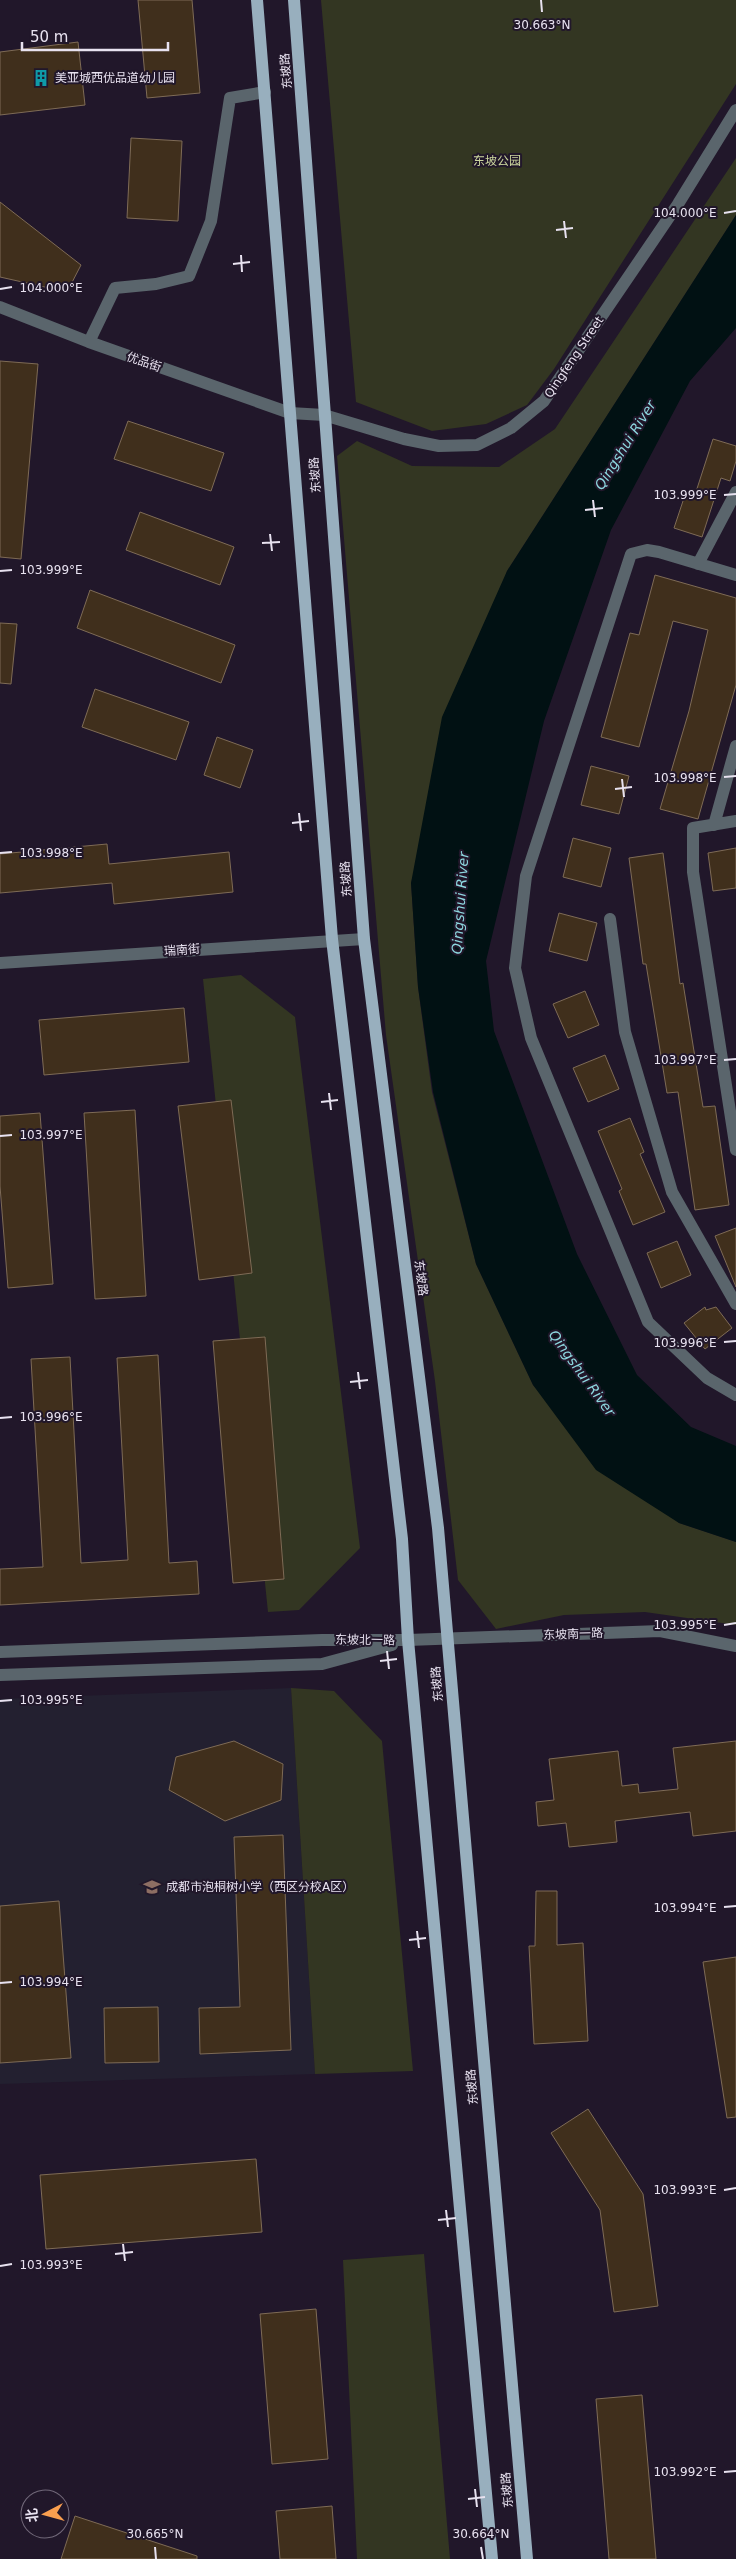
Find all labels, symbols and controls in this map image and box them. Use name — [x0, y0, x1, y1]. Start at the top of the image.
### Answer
text: 30.663°N — [514, 18, 570, 32]
scale bar — [22, 20, 169, 52]
text: 50 m — [30, 28, 68, 46]
street label: 东坡路 — [277, 52, 295, 90]
building icon: 美亚城西优品道幼儿园 — [31, 68, 51, 88]
place label: 美亚城西优品道幼儿园 — [55, 71, 175, 85]
park label: 东坡公园 — [473, 154, 521, 168]
text: 104.000°E — [653, 206, 717, 220]
text: 104.000°E — [19, 281, 83, 295]
street label: Qingfeng Street — [542, 313, 607, 400]
street label: 优品街 — [125, 350, 163, 374]
water label: Qingshui River — [591, 396, 660, 493]
street label: 东坡路 — [307, 457, 323, 493]
text: 103.999°E — [653, 488, 717, 502]
text: 103.999°E — [19, 563, 83, 577]
text: 103.998°E — [653, 771, 717, 785]
text: 103.998°E — [19, 846, 83, 860]
water label: Qingshui River — [448, 850, 472, 955]
street label: 东坡路 — [338, 861, 354, 897]
street label: 瑞南街 — [164, 942, 200, 958]
text: 103.997°E — [653, 1053, 717, 1067]
text: 103.997°E — [19, 1128, 83, 1142]
street label: 东坡路 — [412, 1259, 430, 1297]
water label: Qingshui River — [545, 1327, 619, 1420]
text: 103.996°E — [653, 1336, 717, 1350]
text: 103.996°E — [19, 1410, 83, 1424]
text: 103.995°E — [653, 1618, 717, 1632]
street label: 东坡南一路 — [543, 1626, 603, 1642]
street label: 东坡北一路 — [335, 1632, 395, 1648]
street label: 东坡路 — [428, 1665, 446, 1703]
text: 103.995°E — [19, 1693, 83, 1707]
school or university icon: 成都市泡桐树小学（西区分校A区） — [142, 1877, 162, 1897]
place label: 成都市泡桐树小学（西区分校A区） — [166, 1880, 354, 1894]
text: 103.994°E — [653, 1901, 717, 1915]
text: 103.994°E — [19, 1975, 83, 1989]
street label: 东坡路 — [463, 2068, 481, 2106]
text: 103.993°E — [653, 2183, 717, 2197]
text: 103.993°E — [19, 2258, 83, 2272]
text: 103.992°E — [653, 2465, 717, 2479]
street label: 东坡路 — [498, 2471, 516, 2509]
north arrow — [20, 2489, 70, 2539]
text: 北 — [23, 2508, 41, 2523]
text: 30.665°N — [127, 2527, 183, 2541]
text: 30.664°N — [453, 2527, 509, 2541]

